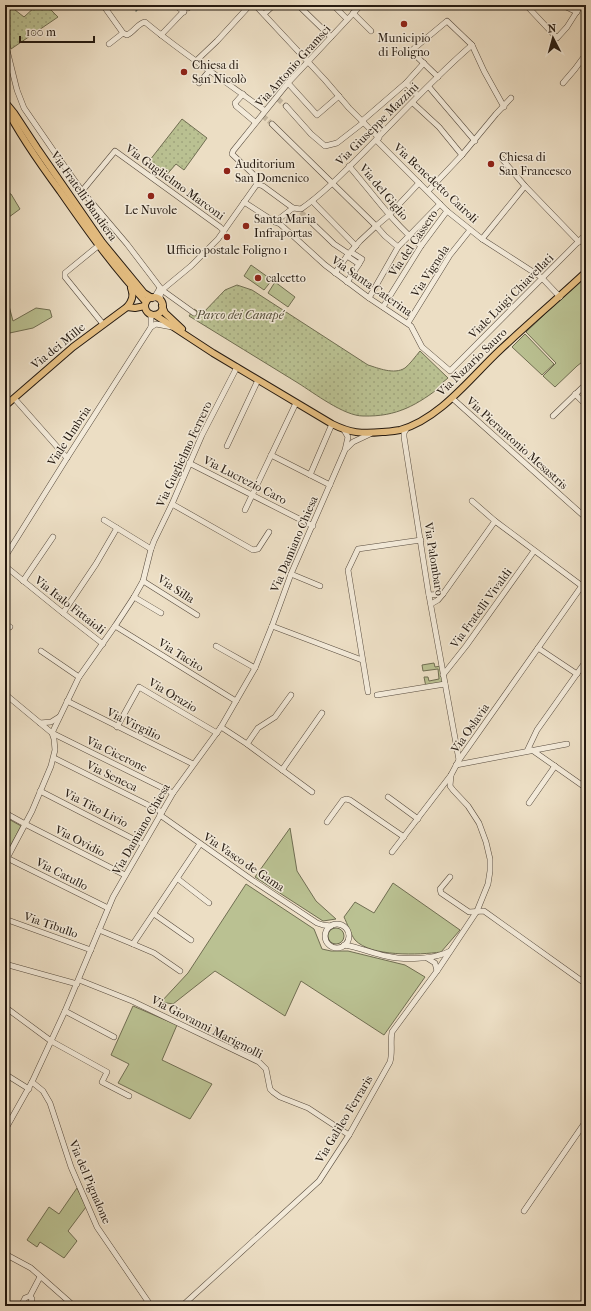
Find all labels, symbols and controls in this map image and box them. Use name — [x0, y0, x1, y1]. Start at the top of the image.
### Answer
scale bar — [20, 18, 94, 44]
north arrow — [533, 18, 573, 58]
marker: Municipio di Foligno — [399, 19, 409, 29]
street label: Via Antonio Gramsci — [252, 22, 334, 111]
text: N — [547, 22, 557, 35]
text: 100 m — [26, 25, 56, 39]
place label: Municipio di Foligno — [378, 31, 430, 59]
place label: Chiesa di San Nicolò — [192, 58, 246, 86]
marker: Chiesa di San Nicolò — [179, 67, 189, 77]
street label: Via Giuseppe Mazzini — [332, 79, 422, 169]
street label: Via Benedetto Cairoli — [390, 139, 482, 226]
street label: Via Guglielmo Marconi — [122, 141, 228, 223]
street label: Via Fratelli Bandiera — [47, 148, 120, 244]
place label: Chiesa di San Francesco — [499, 150, 571, 178]
place label: Auditorium San Domenico — [234, 157, 309, 185]
marker: Chiesa di San Francesco — [486, 159, 496, 169]
street label: Via del Giglio — [356, 160, 412, 223]
marker: Auditorium San Domenico — [222, 166, 232, 176]
marker: Le Nuvole — [146, 191, 156, 201]
place label: Le Nuvole — [125, 203, 177, 217]
street label: Via del Cassero — [385, 207, 440, 280]
place label: Santa Maria Infraportas — [254, 212, 316, 240]
marker: Santa Maria Infraportas — [241, 221, 251, 231]
marker: Ufficio postale Foligno 1 — [222, 232, 232, 242]
street label: Via Vignola — [408, 242, 452, 300]
place label: Ufficio postale Foligno 1 — [166, 243, 288, 257]
street label: Viale Luigi Chiavellati — [465, 250, 557, 342]
street label: Via Santa Caterina — [328, 252, 415, 319]
place label: calcetto — [266, 271, 306, 285]
marker: calcetto — [253, 273, 263, 283]
park label: Parco dei Canapé — [196, 308, 286, 322]
street label: Via dei Mille — [28, 320, 88, 373]
street label: Via Nazario Sauro — [433, 325, 510, 400]
street label: Via Pierantonio Mesastris — [463, 393, 571, 493]
street label: Via Guglielmo Ferrero — [153, 399, 215, 510]
street label: Viale Umbria — [44, 403, 94, 469]
street label: Via Lucrezio Caro — [200, 452, 289, 507]
street label: Via Damiano Chiesa — [267, 493, 321, 595]
street label: Via Palombaro — [421, 520, 447, 597]
street label: Via Fratelli Vivaldi — [447, 565, 515, 651]
street label: Via Silla — [154, 571, 198, 606]
street label: Via Italo Fittaioli — [31, 572, 109, 637]
street label: Via Tacito — [155, 635, 206, 675]
street label: Via Orazio — [145, 674, 200, 715]
street label: Via Oslavia — [447, 700, 492, 756]
street label: Via Virgilio — [104, 704, 163, 743]
street label: Via Cicerone — [83, 733, 150, 775]
street label: Via Seneca — [83, 757, 140, 795]
street label: Via Damiano Chiesa — [109, 781, 173, 878]
street label: Via Tito Livio — [61, 785, 130, 830]
street label: Via Ovidio — [52, 822, 107, 860]
street label: Via Vasco de Gama — [200, 829, 288, 895]
street label: Via Catullo — [33, 854, 90, 893]
street label: Via Tibullo — [21, 909, 80, 941]
street label: Via Giovanni Marignolli — [148, 992, 266, 1061]
street label: Via Galileo Ferraris — [312, 1072, 376, 1166]
street label: Via del Pignalone — [66, 1137, 114, 1226]

